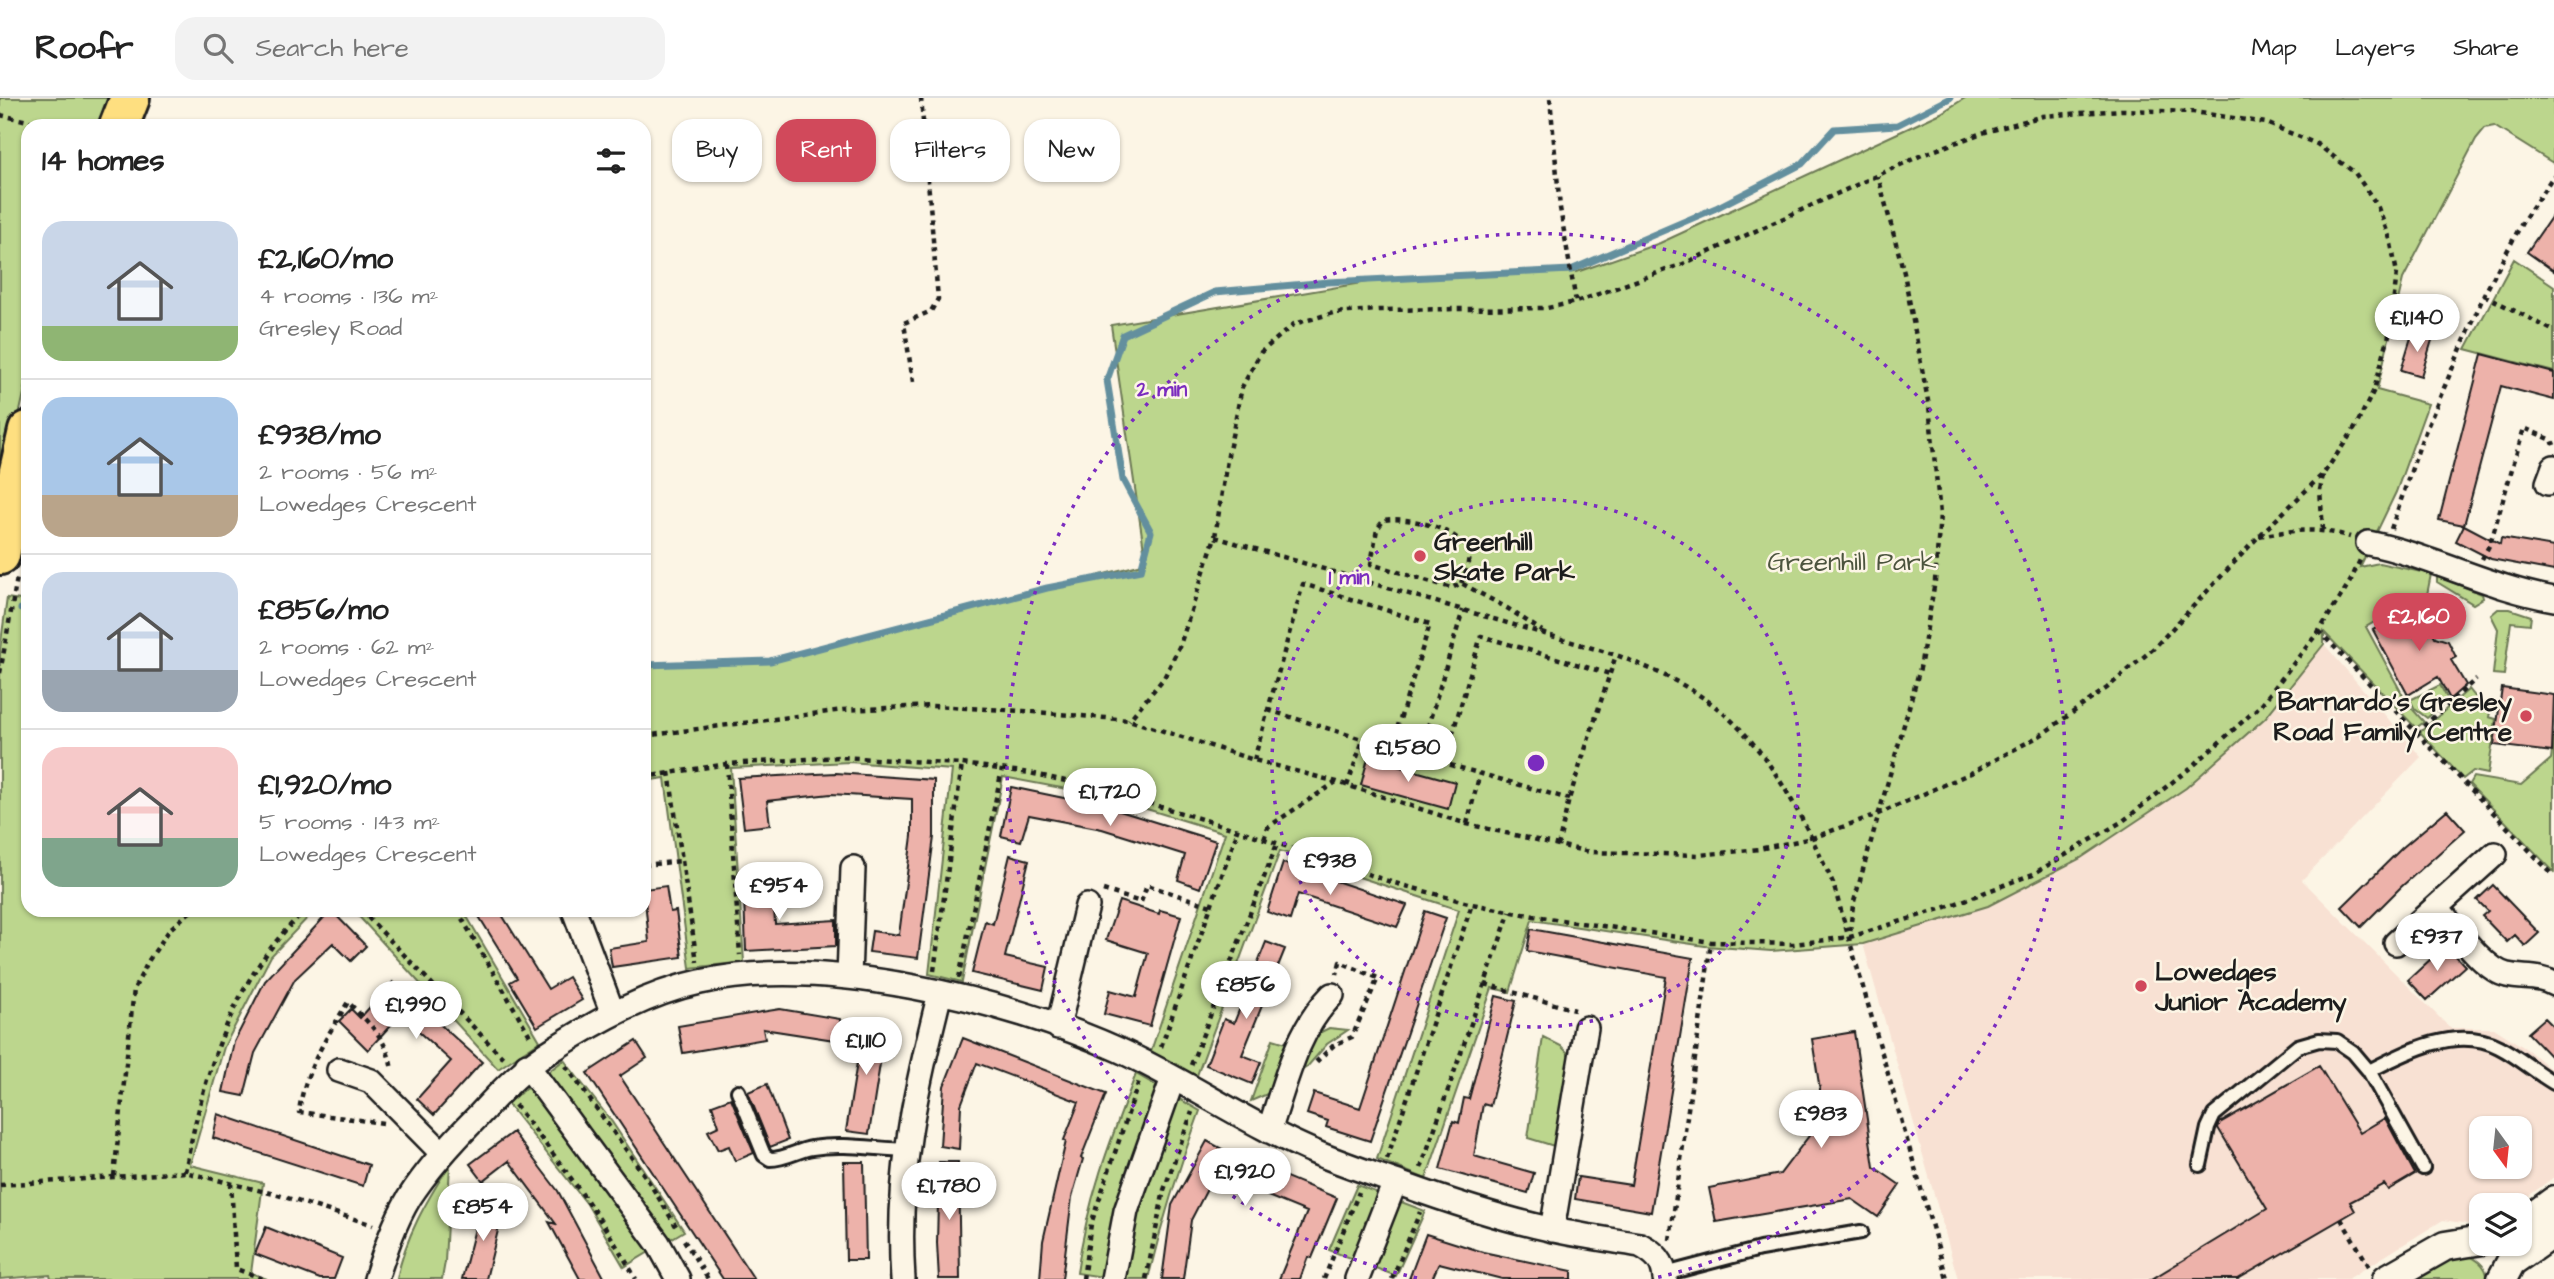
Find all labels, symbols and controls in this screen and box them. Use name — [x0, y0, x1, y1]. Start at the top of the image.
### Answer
search box — [175, 17, 665, 80]
text: Roofr — [35, 25, 133, 71]
icon: search — [199, 29, 237, 67]
text: Search here — [255, 30, 409, 66]
text: Map — [2252, 31, 2297, 65]
text: Layers — [2335, 31, 2415, 65]
text: Share — [2453, 31, 2519, 65]
chip: Buy — [672, 119, 762, 182]
chip: Rent — [776, 119, 876, 182]
chip: Filters — [890, 119, 1010, 182]
chip: New — [1024, 119, 1120, 182]
text: 14 homes — [42, 140, 165, 182]
icon: filters — [592, 142, 630, 180]
text: £2,160/mo — [259, 238, 393, 280]
icon: home — [98, 249, 182, 333]
text: 4 rooms · 136 m² — [259, 280, 438, 312]
pin: £1,140 — [2360, 294, 2474, 354]
text: £1,140 — [2391, 301, 2443, 333]
text: Gresley Road — [259, 312, 402, 344]
text: 2 min — [1136, 375, 1188, 404]
text: £938/mo — [259, 414, 381, 456]
icon: home — [98, 425, 182, 509]
text: 2 rooms · 56 m² — [259, 456, 437, 488]
text: Lowedges Crescent — [259, 488, 477, 520]
place label: Greenhill Skate Park — [1433, 524, 1576, 590]
park label: Greenhill Park — [1768, 544, 1937, 580]
marker: Greenhill Skate Park — [1412, 548, 1428, 564]
text: 1 min — [1328, 563, 1370, 592]
text: £856/mo — [259, 589, 389, 631]
pin: £2,160 — [2362, 594, 2476, 653]
icon: home — [98, 600, 182, 684]
text: £2,160 — [2388, 600, 2450, 632]
text: 2 rooms · 62 m² — [259, 631, 434, 663]
text: Lowedges Crescent — [259, 663, 477, 695]
place label: Barnardo's Gresley Road Family Centre — [2273, 684, 2513, 753]
marker: Barnardo's Gresley Road Family Centre — [2518, 708, 2534, 724]
pin: £1,580 — [1351, 724, 1465, 784]
text: £1,580 — [1375, 731, 1441, 763]
centre of rings — [1524, 751, 1548, 775]
text: £1,920/mo — [259, 764, 391, 806]
pin: £1,720 — [1053, 768, 1167, 828]
icon: home — [98, 775, 182, 859]
text: £1,720 — [1079, 775, 1141, 807]
text: 5 rooms · 143 m² — [259, 806, 440, 838]
text: Lowedges Crescent — [259, 838, 477, 870]
pin: £938 — [1289, 838, 1371, 897]
text: £938 — [1304, 844, 1356, 876]
pin: £954 — [738, 862, 820, 922]
text: £954 — [750, 869, 808, 901]
pin: £937 — [2396, 914, 2478, 973]
text: £937 — [2411, 920, 2463, 952]
place label: Lowedges Junior Academy — [2154, 954, 2347, 1023]
pin: £856 — [1205, 962, 1287, 1021]
text: £856 — [1217, 968, 1275, 1000]
marker: Lowedges Junior Academy — [2133, 978, 2149, 994]
pin: £1,990 — [359, 982, 473, 1041]
text: £1,990 — [386, 988, 446, 1020]
pin: £1,110 — [809, 1018, 923, 1077]
text: £1,110 — [846, 1024, 886, 1056]
pin: £983 — [1780, 1090, 1862, 1150]
text: £983 — [1795, 1097, 1847, 1129]
north arrow — [2469, 1116, 2532, 1180]
map controls — [2469, 1116, 2532, 1256]
pin: £1,920 — [1188, 1148, 1302, 1208]
text: £1,920 — [1215, 1155, 1275, 1187]
pin: £1,780 — [892, 1162, 1006, 1222]
text: £1,780 — [917, 1169, 981, 1201]
pin: £854 — [442, 1184, 524, 1243]
text: £854 — [453, 1190, 513, 1222]
button: layers — [2469, 1193, 2532, 1256]

